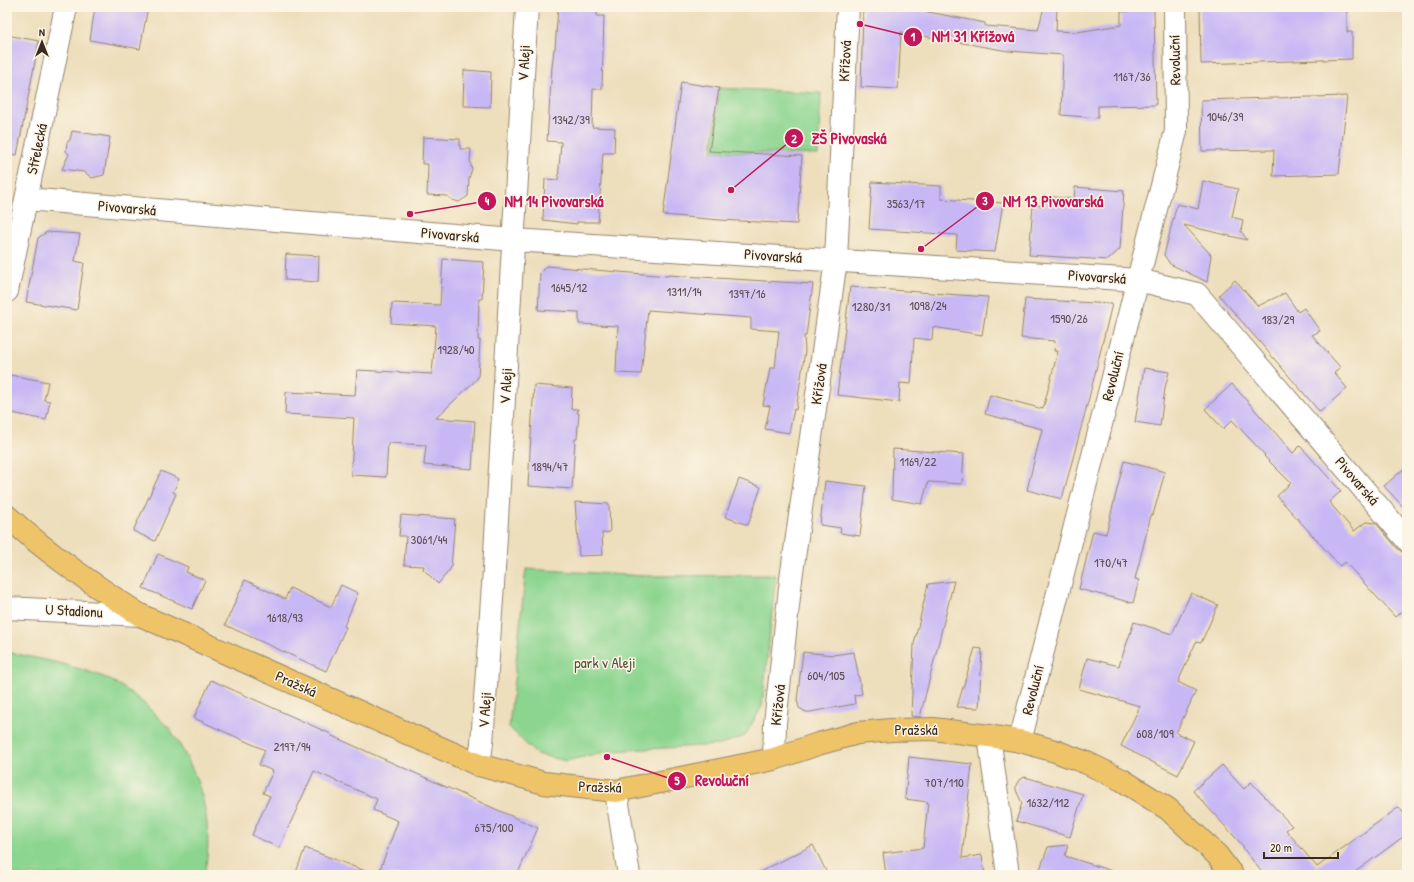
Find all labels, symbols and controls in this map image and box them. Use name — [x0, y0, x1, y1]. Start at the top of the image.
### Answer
north arrow — [22, 22, 62, 62]
callout: NM 31 Křížová — [903, 23, 1022, 51]
text: N — [39, 25, 45, 39]
text: NM 31 Křížová — [932, 25, 1015, 47]
text: 1 — [911, 28, 916, 45]
street label: Revoluční — [1164, 34, 1185, 86]
street label: Křížová — [833, 40, 856, 82]
street label: V Aleji — [512, 44, 535, 82]
house number: 1167/36 — [1113, 67, 1151, 85]
house number: 1046/39 — [1207, 107, 1244, 125]
house number: 1342/39 — [552, 110, 590, 128]
street label: Střelecká — [21, 121, 52, 176]
callout: ZŠ Pivovaská — [784, 124, 895, 152]
text: ZŠ Pivovaská — [811, 127, 887, 149]
text: 2 — [791, 130, 797, 147]
callout: NM 14 Pivovarská — [477, 187, 612, 215]
callout: NM 13 Pivovarská — [975, 187, 1111, 215]
text: NM 14 Pivovarská — [504, 190, 604, 212]
text: NM 13 Pivovarská — [1003, 190, 1104, 212]
text: 4 — [485, 192, 490, 209]
text: 3 — [982, 192, 988, 209]
house number: 3563/17 — [887, 194, 926, 212]
street label: Pivovarská — [97, 195, 157, 221]
street label: Pivovarská — [420, 222, 480, 248]
street label: Pivovarská — [743, 243, 803, 268]
street label: Pivovarská — [1067, 264, 1127, 289]
house number: 1645/12 — [551, 278, 587, 296]
house number: 1311/14 — [666, 282, 702, 300]
house number: 1397/16 — [728, 284, 766, 302]
house number: 1098/24 — [909, 296, 947, 314]
house number: 1280/31 — [852, 297, 890, 315]
house number: 1590/26 — [1050, 309, 1088, 327]
house number: 183/29 — [1262, 310, 1294, 328]
house number: 1928/40 — [437, 340, 475, 358]
street label: Revoluční — [1096, 349, 1129, 403]
street label: Křížová — [805, 362, 832, 406]
street label: V Aleji — [494, 367, 517, 405]
house number: 1169/22 — [899, 452, 937, 470]
street label: Pivovarská — [1330, 452, 1384, 510]
house number: 1894/47 — [532, 457, 568, 475]
house number: 3061/44 — [411, 530, 448, 548]
house number: 170/47 — [1094, 553, 1128, 571]
street label: U Stadionu — [45, 599, 103, 622]
house number: 1618/93 — [267, 608, 303, 626]
park label: park v Aleji — [574, 652, 636, 673]
street label: Revoluční — [1016, 663, 1049, 717]
street label: Pražská — [272, 665, 320, 702]
house number: 604/105 — [807, 666, 845, 684]
street label: Křížová — [765, 683, 790, 727]
street label: V Aleji — [473, 691, 496, 729]
street label: Pražská — [894, 719, 938, 740]
house number: 608/109 — [1136, 724, 1174, 742]
house number: 2197/94 — [273, 737, 311, 755]
callout: Revoluční — [667, 767, 757, 795]
text: Revoluční — [695, 769, 749, 791]
text: 5 — [674, 772, 680, 789]
house number: 707/110 — [924, 773, 964, 791]
street label: Pražská — [578, 775, 622, 798]
house number: 1632/112 — [1027, 793, 1069, 811]
house number: 675/100 — [475, 818, 514, 836]
scale bar — [1264, 834, 1338, 860]
text: 20 m — [1270, 839, 1292, 856]

